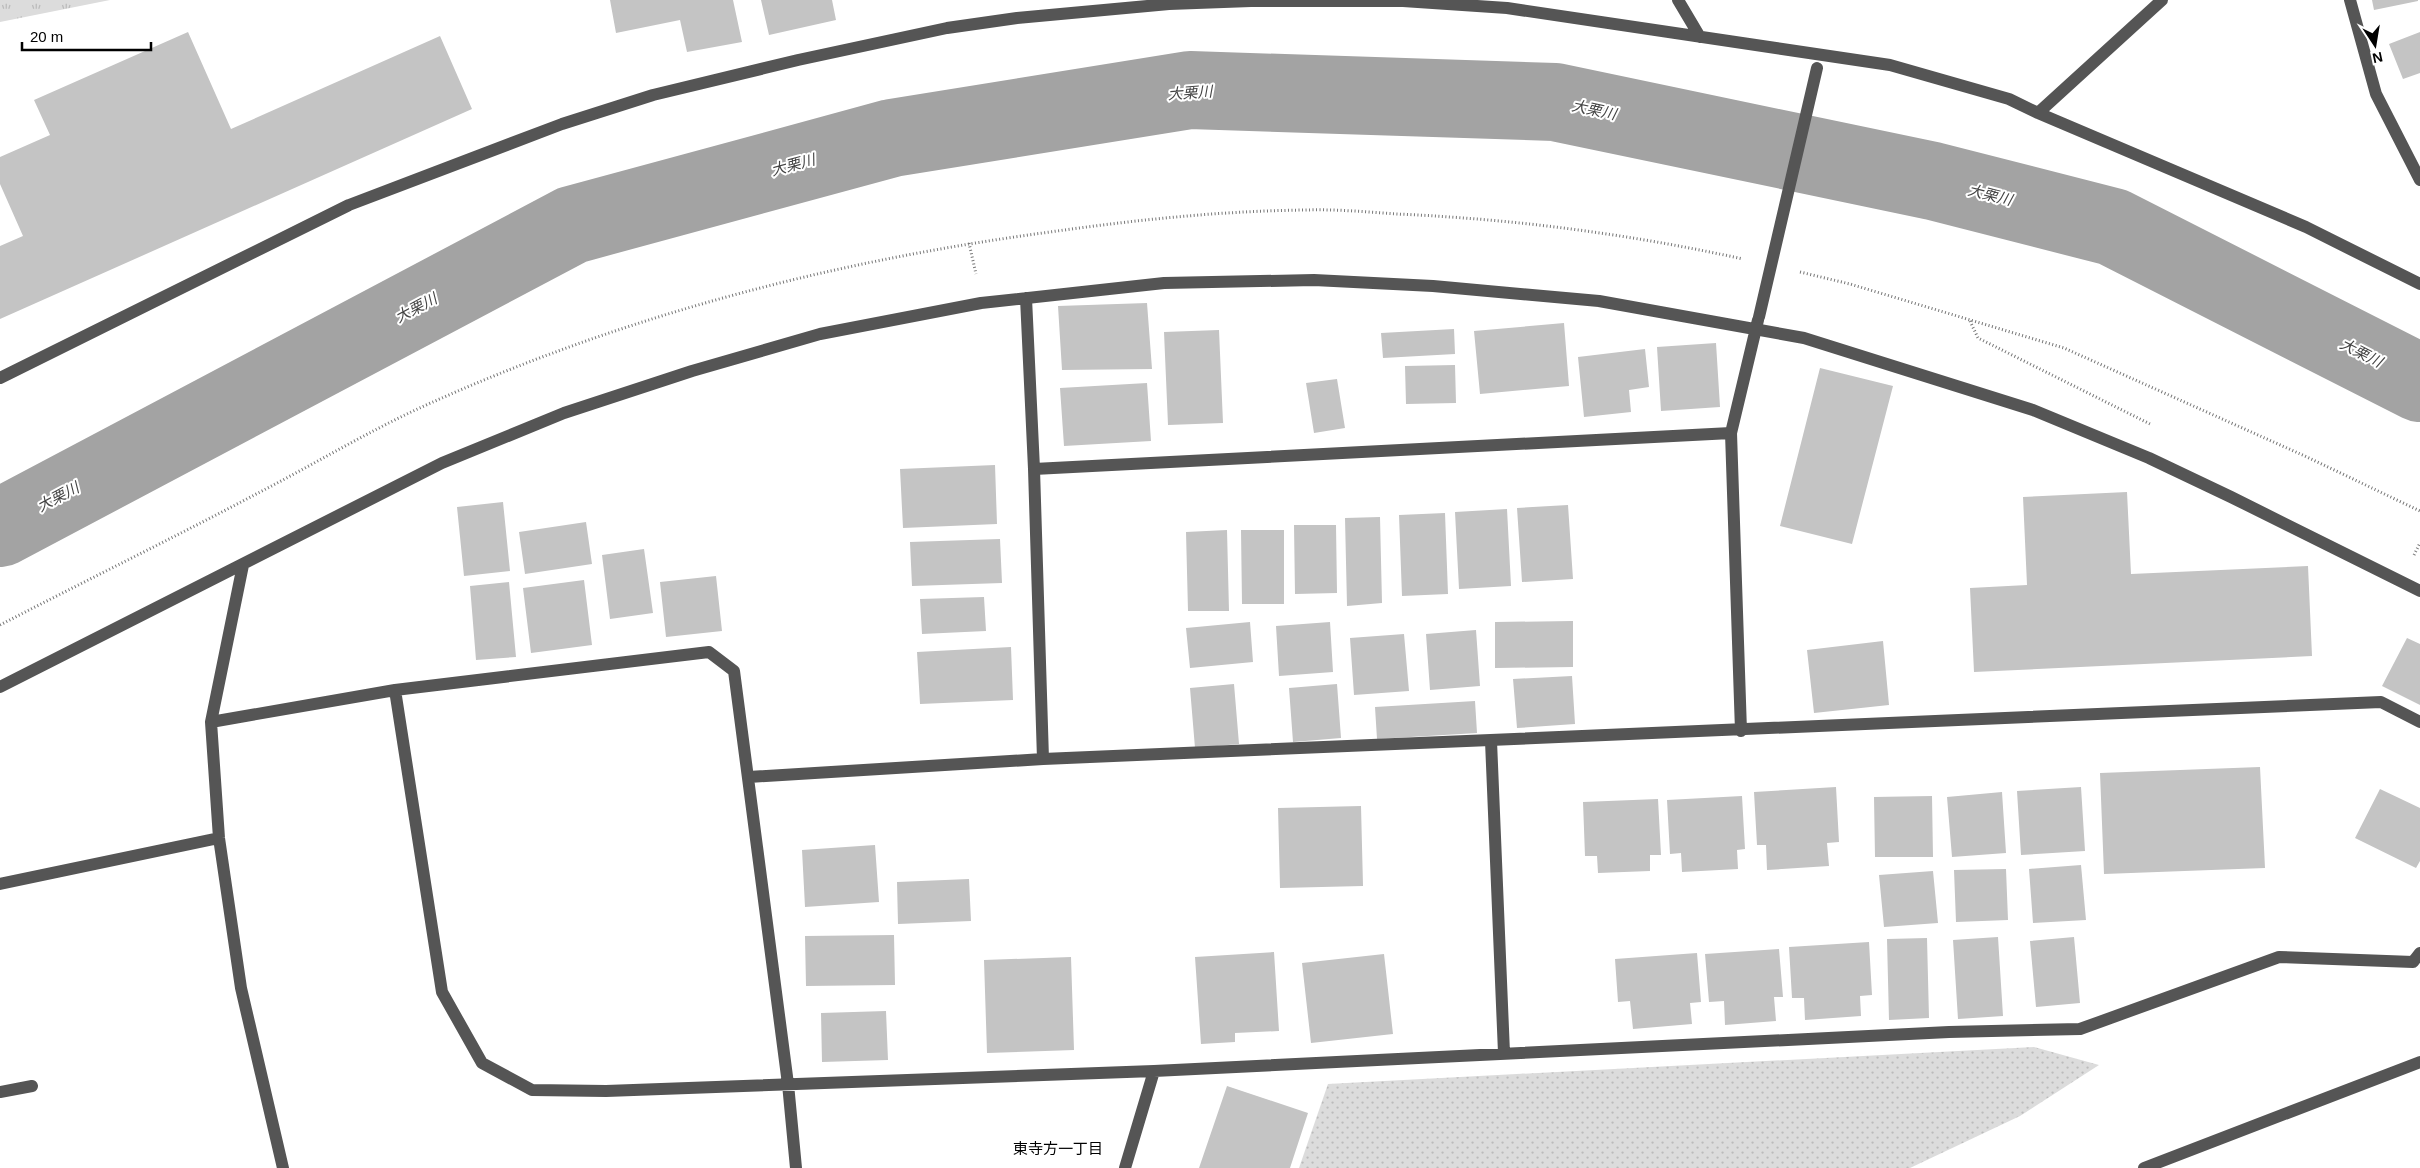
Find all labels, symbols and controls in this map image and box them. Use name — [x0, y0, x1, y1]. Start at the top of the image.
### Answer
scale bar — [22, 20, 151, 52]
north arrow — [2350, 20, 2400, 70]
text: 20 m — [30, 28, 63, 45]
text: N — [2371, 49, 2384, 67]
water label: 大栗川 — [1167, 82, 1215, 103]
water label: 大栗川 — [1570, 97, 1620, 123]
water label: 大栗川 — [769, 150, 819, 179]
water label: 大栗川 — [1966, 181, 2016, 209]
water label: 大栗川 — [392, 289, 441, 326]
water label: 大栗川 — [2337, 335, 2387, 371]
water label: 大栗川 — [34, 478, 83, 515]
district label: 東寺方一丁目 — [1013, 1140, 1103, 1157]

